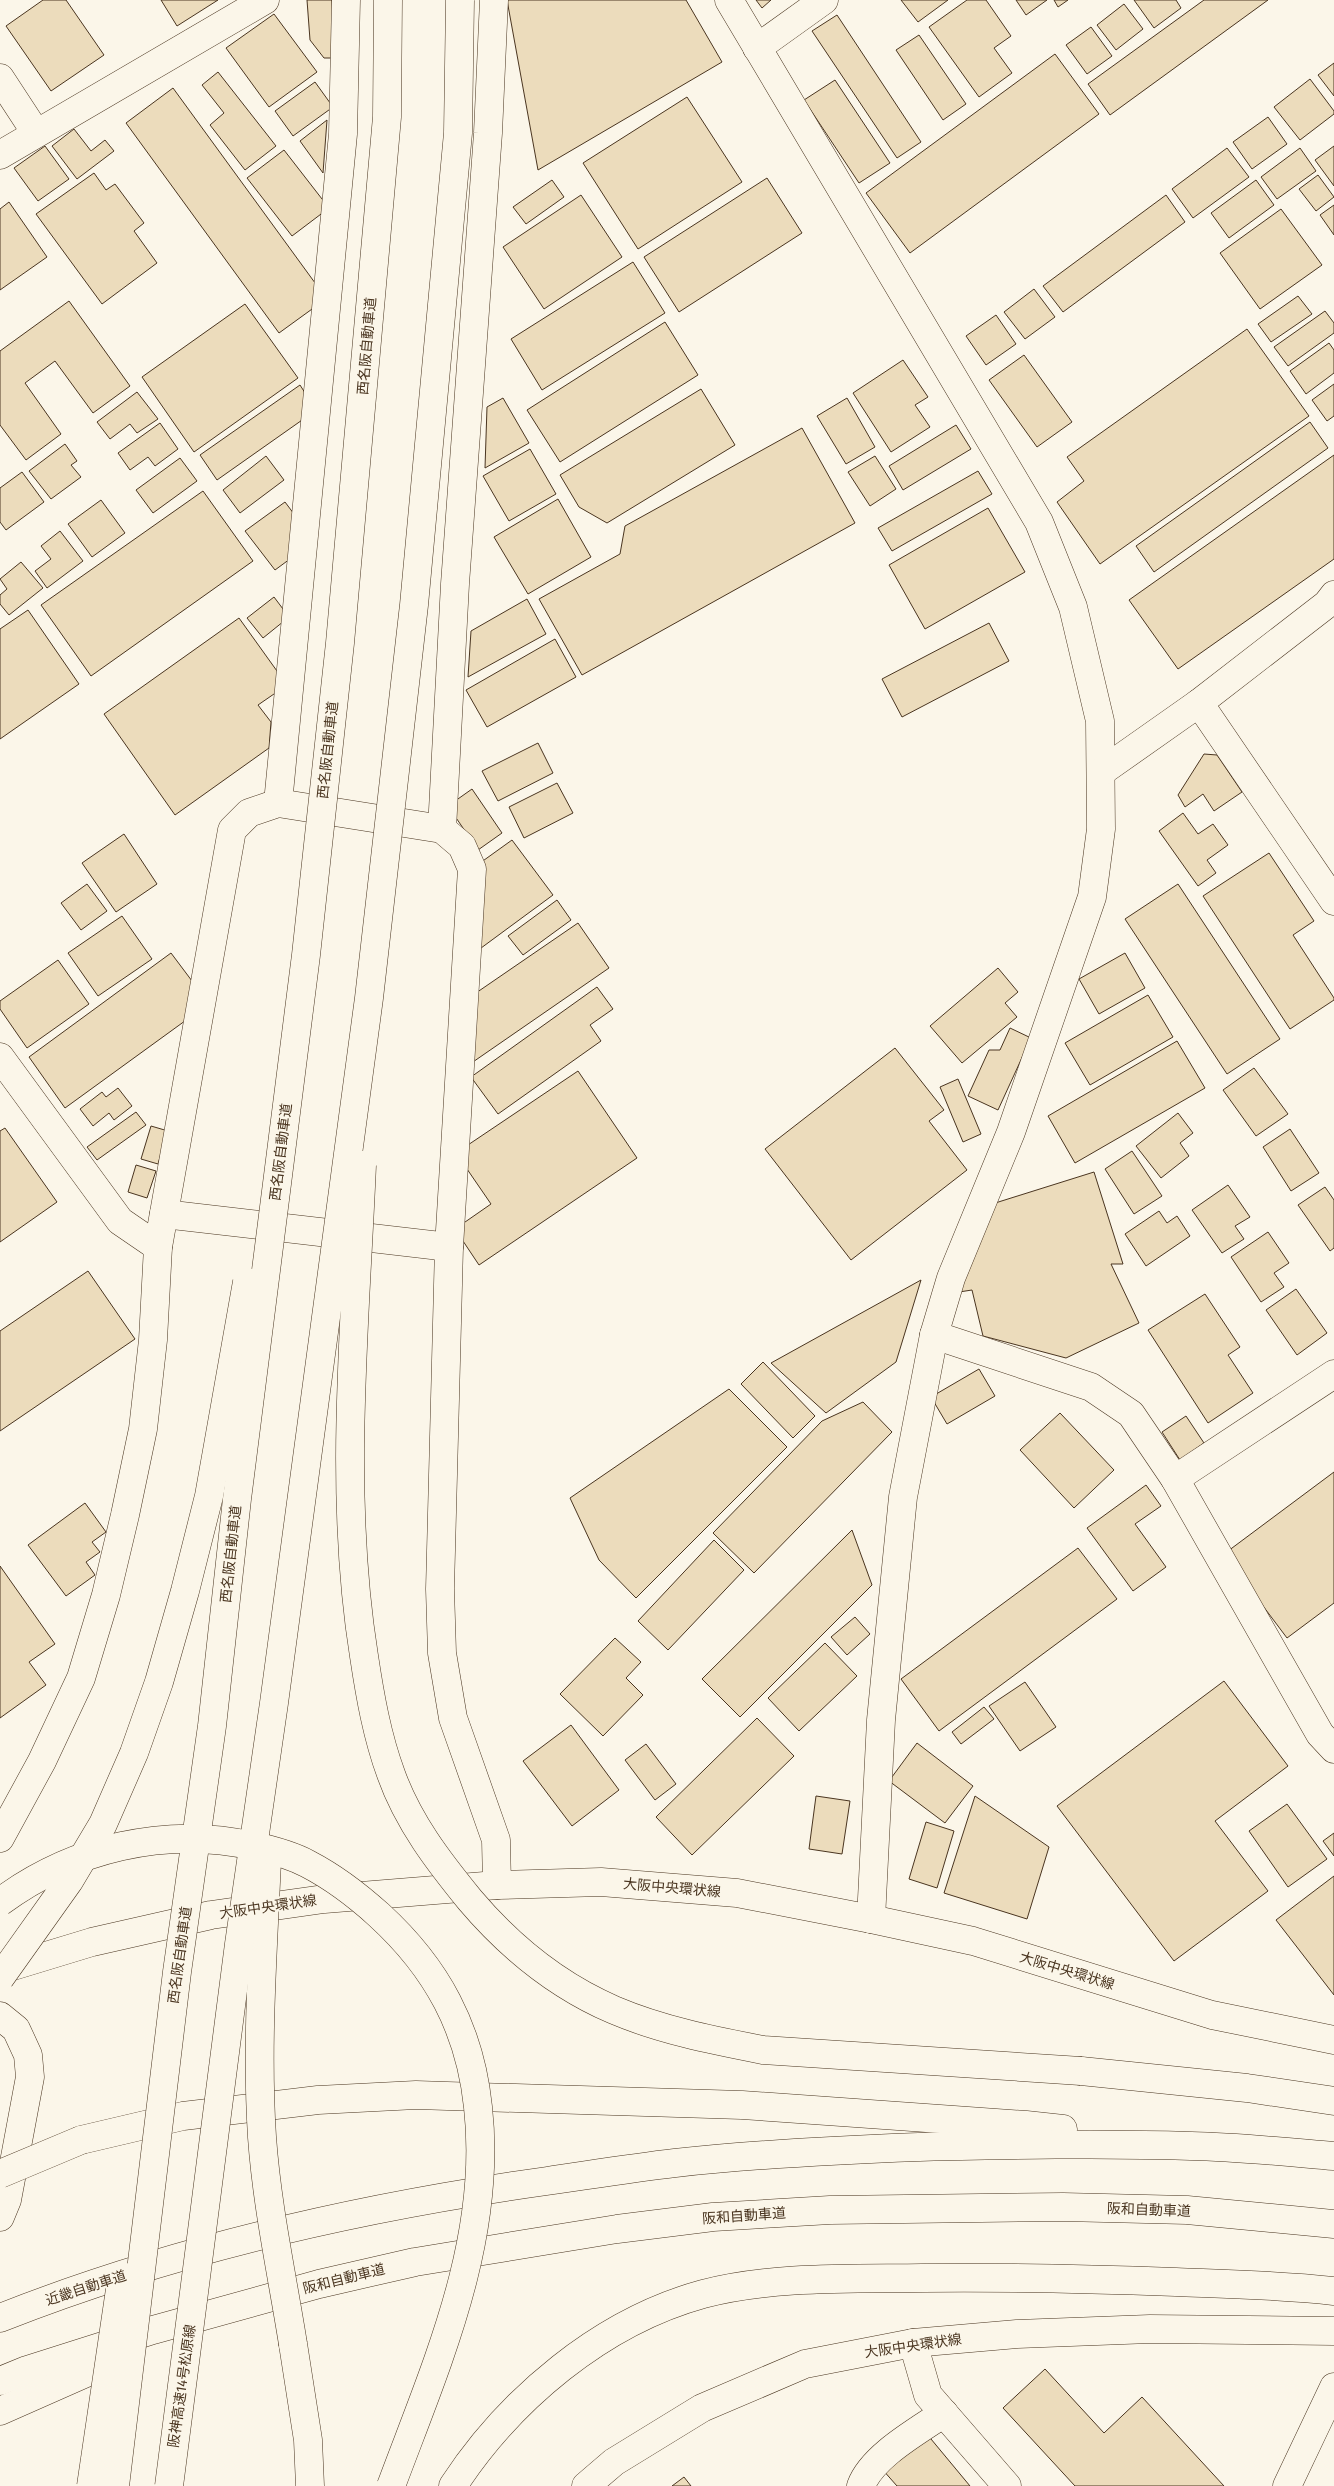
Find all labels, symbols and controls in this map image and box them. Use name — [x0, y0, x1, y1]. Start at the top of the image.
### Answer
street label: 西名阪自動車道 — [354, 296, 380, 396]
street label: 西名阪自動車道 — [314, 700, 342, 800]
street label: 西名阪自動車道 — [267, 1102, 295, 1202]
street label: 西名阪自動車道 — [217, 1504, 245, 1604]
street label: 大阪中央環状線 — [622, 1875, 722, 1901]
street label: 大阪中央環状線 — [218, 1892, 318, 1922]
street label: 西名阪自動車道 — [165, 1905, 195, 2005]
street label: 大阪中央環状線 — [1018, 1949, 1116, 1993]
street label: 阪和自動車道 — [1107, 2200, 1191, 2220]
street label: 阪和自動車道 — [702, 2205, 786, 2227]
street label: 阪和自動車道 — [301, 2261, 387, 2297]
street label: 近畿自動車道 — [43, 2267, 129, 2309]
street label: 阪神高速14号松原線 — [165, 2323, 199, 2449]
street label: 大阪中央環状線 — [863, 2331, 963, 2361]

